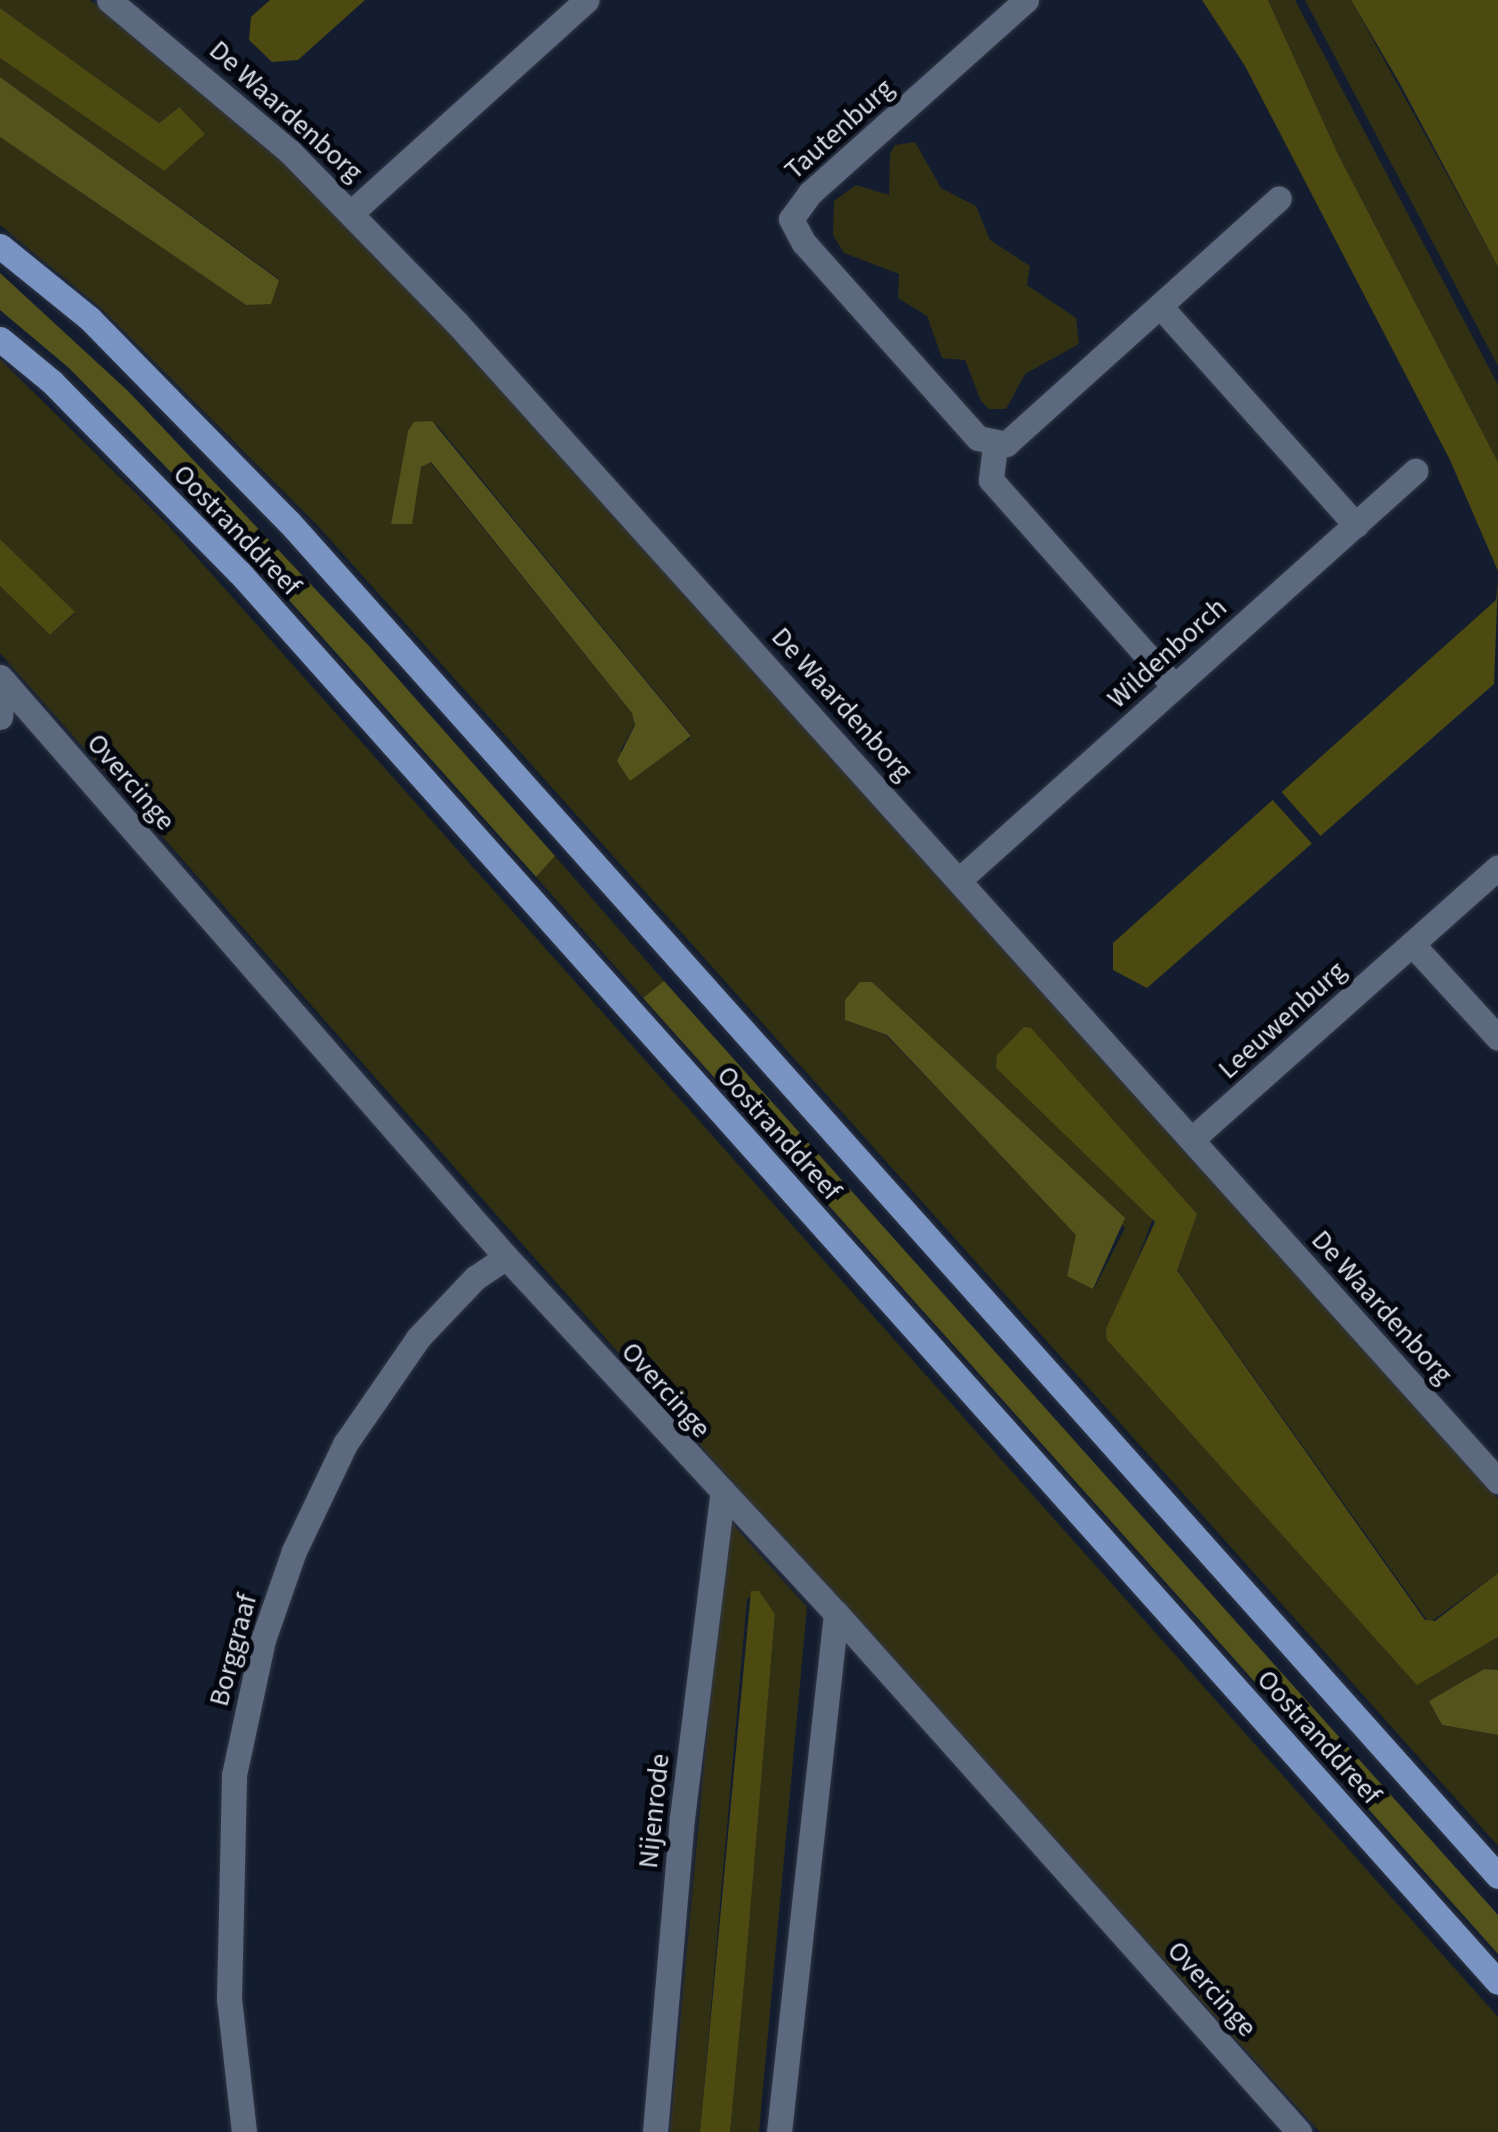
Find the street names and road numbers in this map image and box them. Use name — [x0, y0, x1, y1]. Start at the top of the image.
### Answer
street label: De Waardenborg — [202, 33, 370, 189]
street label: Tautenburg — [778, 71, 900, 187]
street label: Oostranddreef — [166, 457, 308, 603]
street label: Wildenborch — [1100, 591, 1234, 715]
street label: De Waardenborg — [764, 620, 920, 788]
street label: Overcinge — [80, 727, 182, 837]
street label: Leeuwenburg — [1211, 954, 1353, 1086]
street label: Oostranddreef — [710, 1059, 848, 1207]
street label: De Waardenborg — [1304, 1223, 1460, 1391]
street label: Overcinge — [614, 1335, 718, 1445]
street label: Borggraaf — [202, 1590, 264, 1710]
street label: Oostranddreef — [1250, 1663, 1388, 1811]
street label: Nijenrode — [631, 1752, 677, 1870]
street label: Overcinge — [1160, 1934, 1264, 2044]

